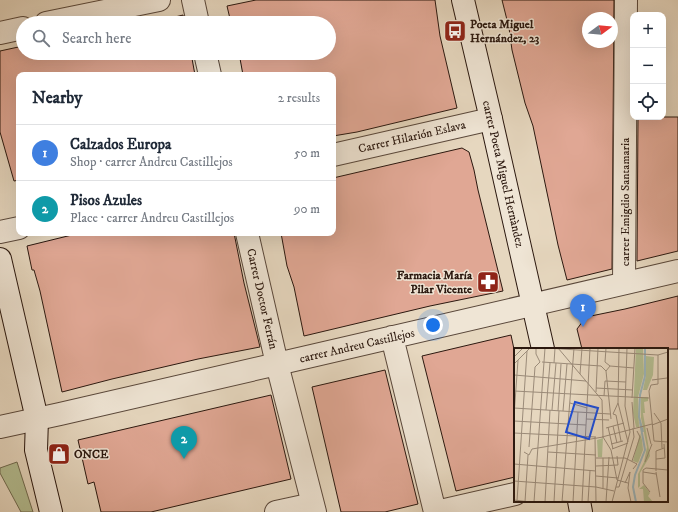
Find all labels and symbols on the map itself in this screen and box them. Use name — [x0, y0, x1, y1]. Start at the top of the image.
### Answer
north arrow — [582, 12, 618, 48]
place label: Poeta Miguel Hernández, 23 — [470, 17, 540, 46]
bus stop icon: Poeta Miguel Hernández, 23 — [442, 18, 468, 44]
street label: carrer Poeta Miguel Hernàndez — [479, 99, 527, 249]
street label: Carrer Hilarión Eslava — [357, 117, 468, 157]
street label: carrer Emigdio Santamaria — [618, 137, 633, 266]
street label: Carrer Doctor Ferrán — [243, 247, 281, 352]
place label: Farmacia María Pilar Vicente — [397, 268, 473, 297]
pharmacy icon: Farmacia María Pilar Vicente — [475, 269, 501, 295]
pin: 1 — [570, 294, 596, 327]
your location — [423, 315, 443, 335]
street label: carrer Andreu Castillejos — [298, 325, 416, 367]
inset map — [514, 348, 668, 502]
pin: 2 — [171, 426, 197, 459]
shop icon: ONCE — [46, 441, 72, 467]
place label: ONCE — [74, 447, 109, 462]

